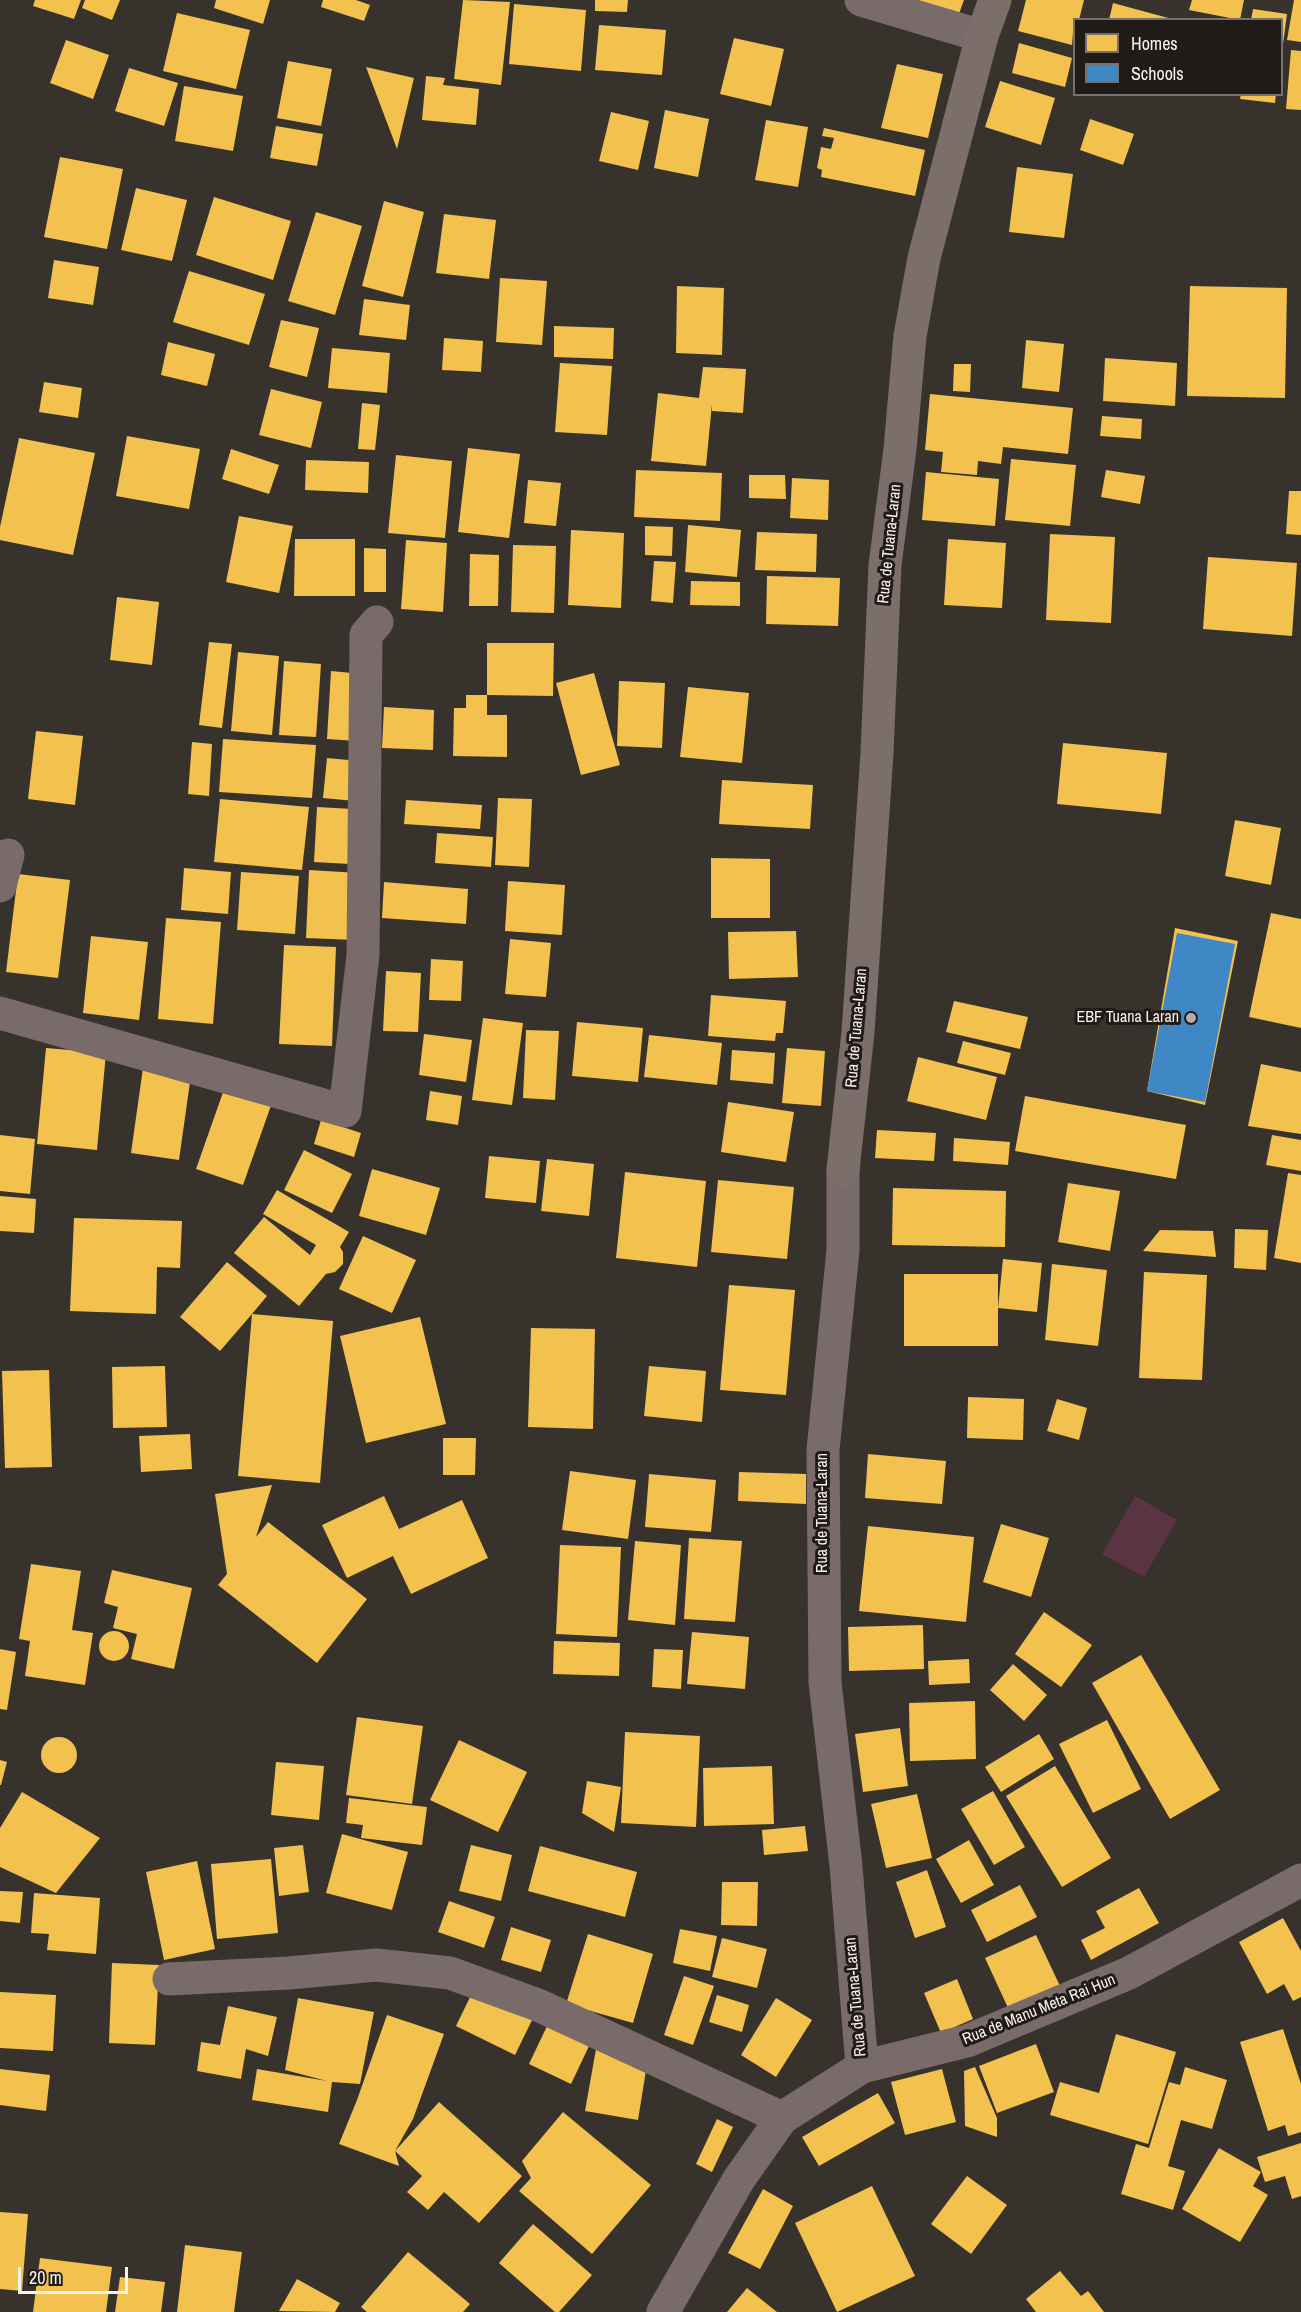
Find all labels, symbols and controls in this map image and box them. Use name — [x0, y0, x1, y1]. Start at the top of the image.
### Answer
legend — [1073, 18, 1283, 96]
text: Homes — [1131, 31, 1178, 56]
text: Schools — [1131, 61, 1184, 86]
street label: Rua de Tuana-Laran — [874, 483, 906, 605]
street label: Rua de Tuana-Laran — [842, 967, 872, 1089]
place label: EBF Tuana Laran — [1077, 1008, 1179, 1028]
marker: EBF Tuana Laran — [1184, 1011, 1198, 1025]
street label: Rua de Tuana-Laran — [813, 1453, 833, 1573]
street label: Rua de Tuana-Laran — [841, 1936, 871, 2058]
street label: Rua de Manu Meta Rai Hun — [960, 1971, 1118, 2049]
scale bar — [21, 2255, 130, 2293]
text: 20 m — [29, 2265, 62, 2290]

